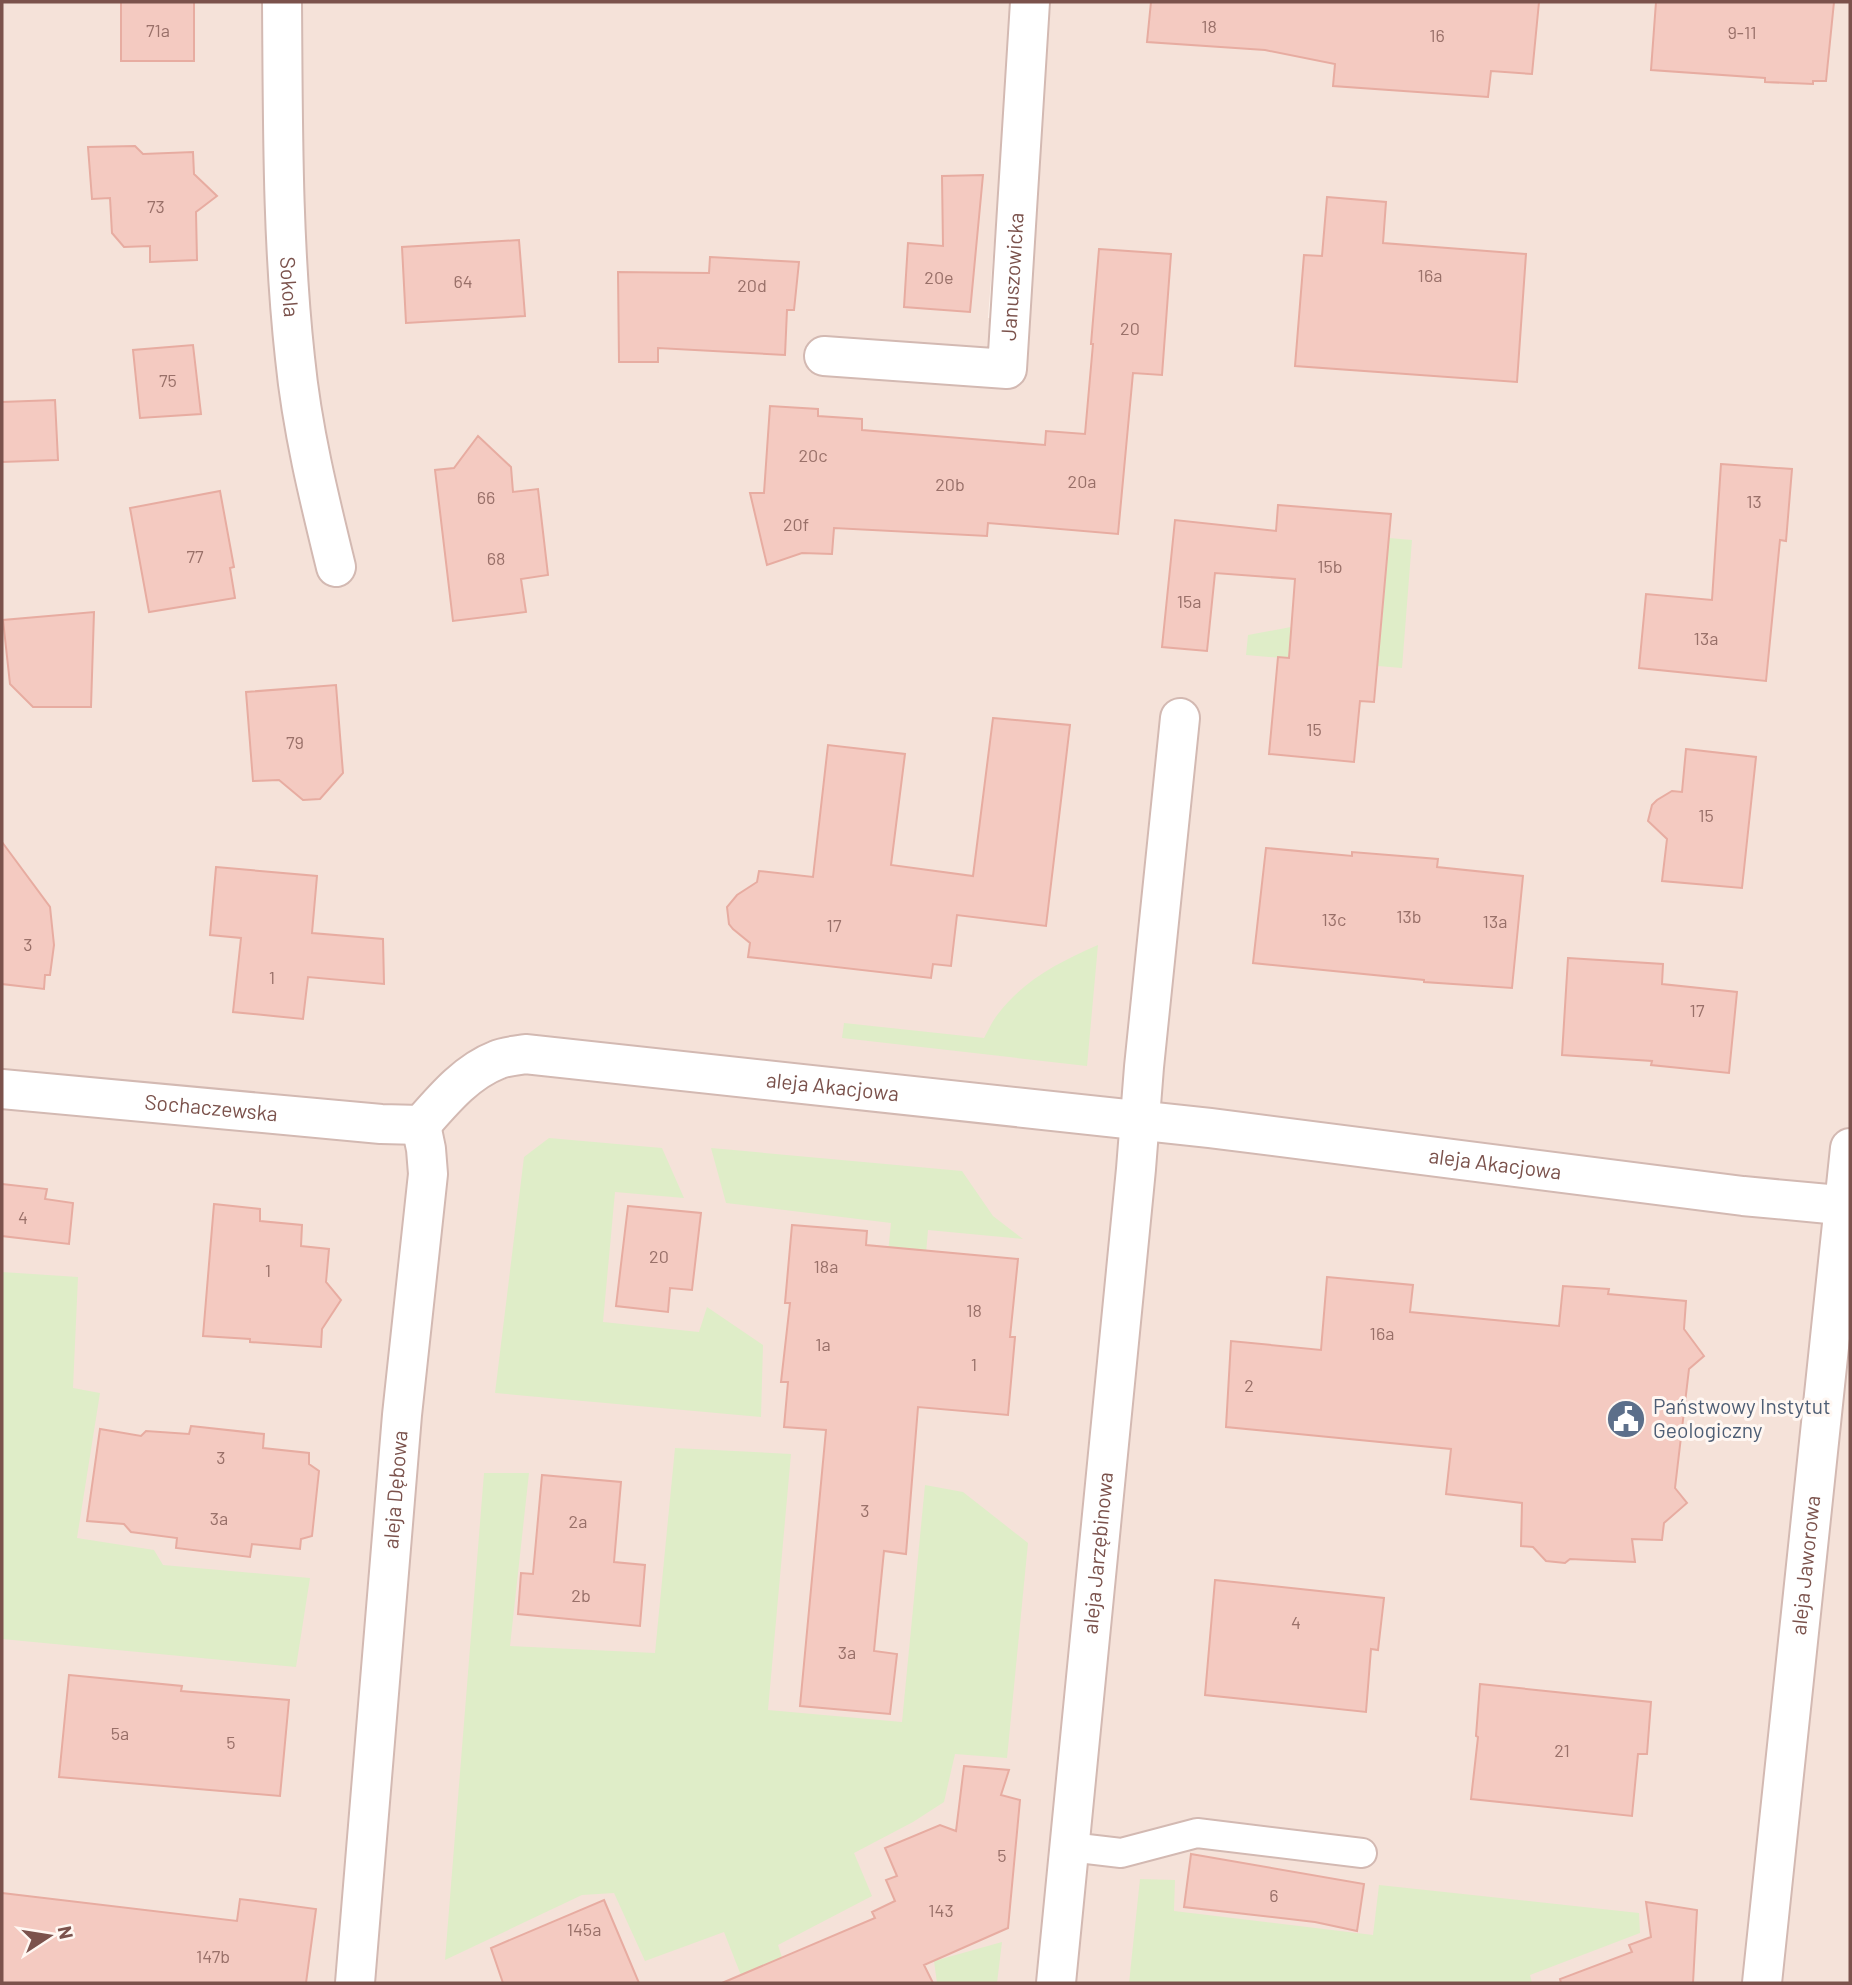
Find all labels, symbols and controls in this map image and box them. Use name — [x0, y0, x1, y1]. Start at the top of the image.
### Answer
house number: 18 — [1201, 15, 1217, 37]
house number: 71a — [146, 19, 170, 41]
house number: 9-11 — [1727, 21, 1757, 43]
house number: 16 — [1429, 24, 1445, 46]
house number: 73 — [147, 195, 165, 217]
street label: Januszowicka — [995, 212, 1028, 341]
street label: Sokola — [276, 256, 305, 318]
house number: 16a — [1418, 264, 1442, 286]
house number: 20e — [924, 266, 954, 288]
house number: 64 — [453, 270, 473, 292]
house number: 20d — [737, 274, 767, 296]
house number: 20 — [1120, 317, 1140, 339]
house number: 75 — [159, 369, 177, 391]
house number: 20c — [798, 444, 828, 466]
house number: 20a — [1067, 470, 1097, 492]
house number: 20b — [935, 473, 965, 495]
house number: 66 — [477, 486, 495, 508]
house number: 13 — [1746, 490, 1762, 512]
house number: 20f — [783, 513, 809, 535]
house number: 77 — [186, 545, 204, 567]
house number: 68 — [487, 547, 505, 569]
house number: 15b — [1317, 555, 1343, 577]
house number: 15a — [1177, 590, 1201, 612]
house number: 13a — [1694, 627, 1718, 649]
house number: 15 — [1306, 718, 1322, 740]
house number: 79 — [286, 731, 304, 753]
house number: 15 — [1698, 804, 1714, 826]
house number: 13b — [1396, 905, 1422, 927]
house number: 13c — [1322, 908, 1346, 930]
house number: 13a — [1483, 910, 1507, 932]
house number: 17 — [827, 914, 842, 936]
house number: 3 — [23, 933, 33, 955]
house number: 1 — [269, 966, 275, 988]
house number: 17 — [1690, 999, 1705, 1021]
street label: aleja Akacjowa — [765, 1066, 900, 1105]
street label: Sochaczewska — [144, 1088, 279, 1125]
street label: aleja Akacjowa — [1427, 1142, 1563, 1184]
house number: 4 — [18, 1206, 28, 1228]
house number: 20 — [649, 1245, 669, 1267]
house number: 18a — [814, 1255, 838, 1277]
house number: 1 — [265, 1259, 271, 1281]
house number: 18 — [966, 1299, 982, 1321]
house number: 16a — [1370, 1322, 1394, 1344]
house number: 1a — [815, 1333, 831, 1355]
house number: 1 — [971, 1353, 977, 1375]
house number: 2 — [1244, 1374, 1254, 1396]
place label: Państwowy Instytut Geologiczny — [1653, 1393, 1831, 1442]
public building icon: Państwowy Instytut Geologiczny — [1605, 1398, 1647, 1440]
street label: aleja Dębowa — [377, 1429, 412, 1550]
house number: 3 — [216, 1446, 226, 1468]
street label: aleja Jarzębinowa — [1076, 1471, 1117, 1635]
street label: aleja Jaworowa — [1785, 1494, 1824, 1636]
house number: 3 — [860, 1499, 870, 1521]
house number: 3a — [210, 1507, 228, 1529]
house number: 2a — [569, 1510, 587, 1532]
house number: 2b — [571, 1584, 591, 1606]
house number: 4 — [1291, 1611, 1301, 1633]
house number: 3a — [838, 1641, 856, 1663]
house number: 5a — [111, 1722, 129, 1744]
house number: 5 — [226, 1731, 236, 1753]
house number: 21 — [1554, 1739, 1570, 1761]
house number: 5 — [997, 1844, 1007, 1866]
house number: 6 — [1269, 1884, 1279, 1906]
house number: 143 — [928, 1899, 954, 1921]
north arrow — [14, 1901, 84, 1971]
house number: 145a — [567, 1918, 601, 1940]
text: N — [54, 1924, 79, 1941]
house number: 147b — [196, 1945, 230, 1967]

